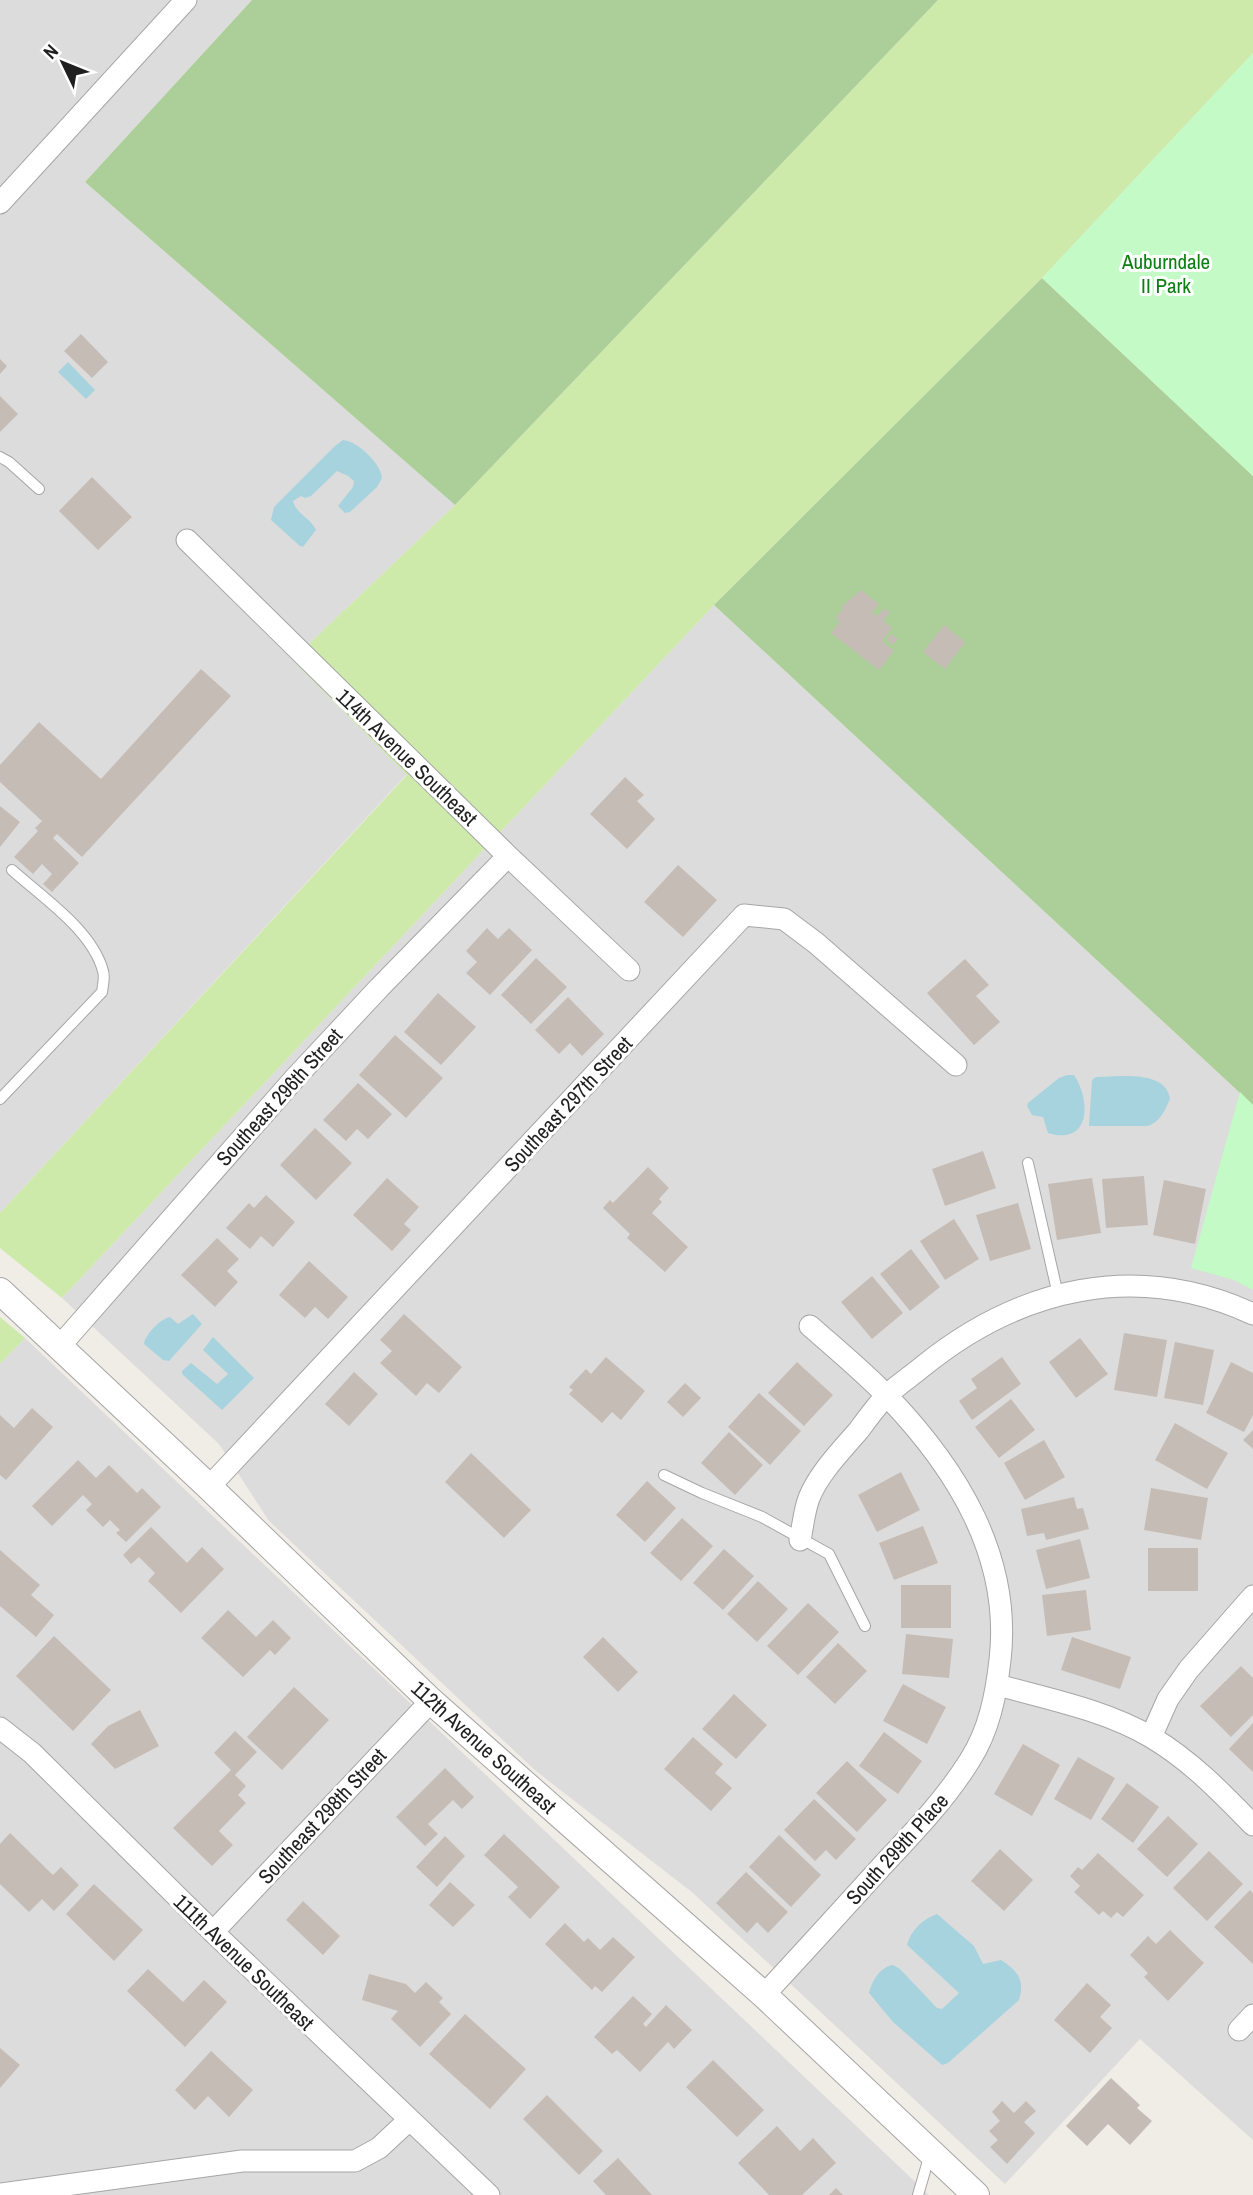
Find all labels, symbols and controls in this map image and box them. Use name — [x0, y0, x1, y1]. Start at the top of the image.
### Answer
north arrow — [28, 28, 98, 98]
text: N — [37, 38, 64, 64]
park label: Auburndale II Park — [1121, 247, 1210, 300]
street label: 114th Avenue Southeast — [330, 682, 484, 832]
street label: Southeast 296th Street — [209, 1022, 349, 1172]
street label: Southeast 297th Street — [497, 1030, 639, 1178]
street label: 112th Avenue Southeast — [405, 1674, 563, 1820]
street label: Southeast 298th Street — [251, 1742, 393, 1890]
street label: South 299th Place — [839, 1787, 955, 1911]
street label: 111th Avenue Southeast — [167, 1887, 321, 2037]

